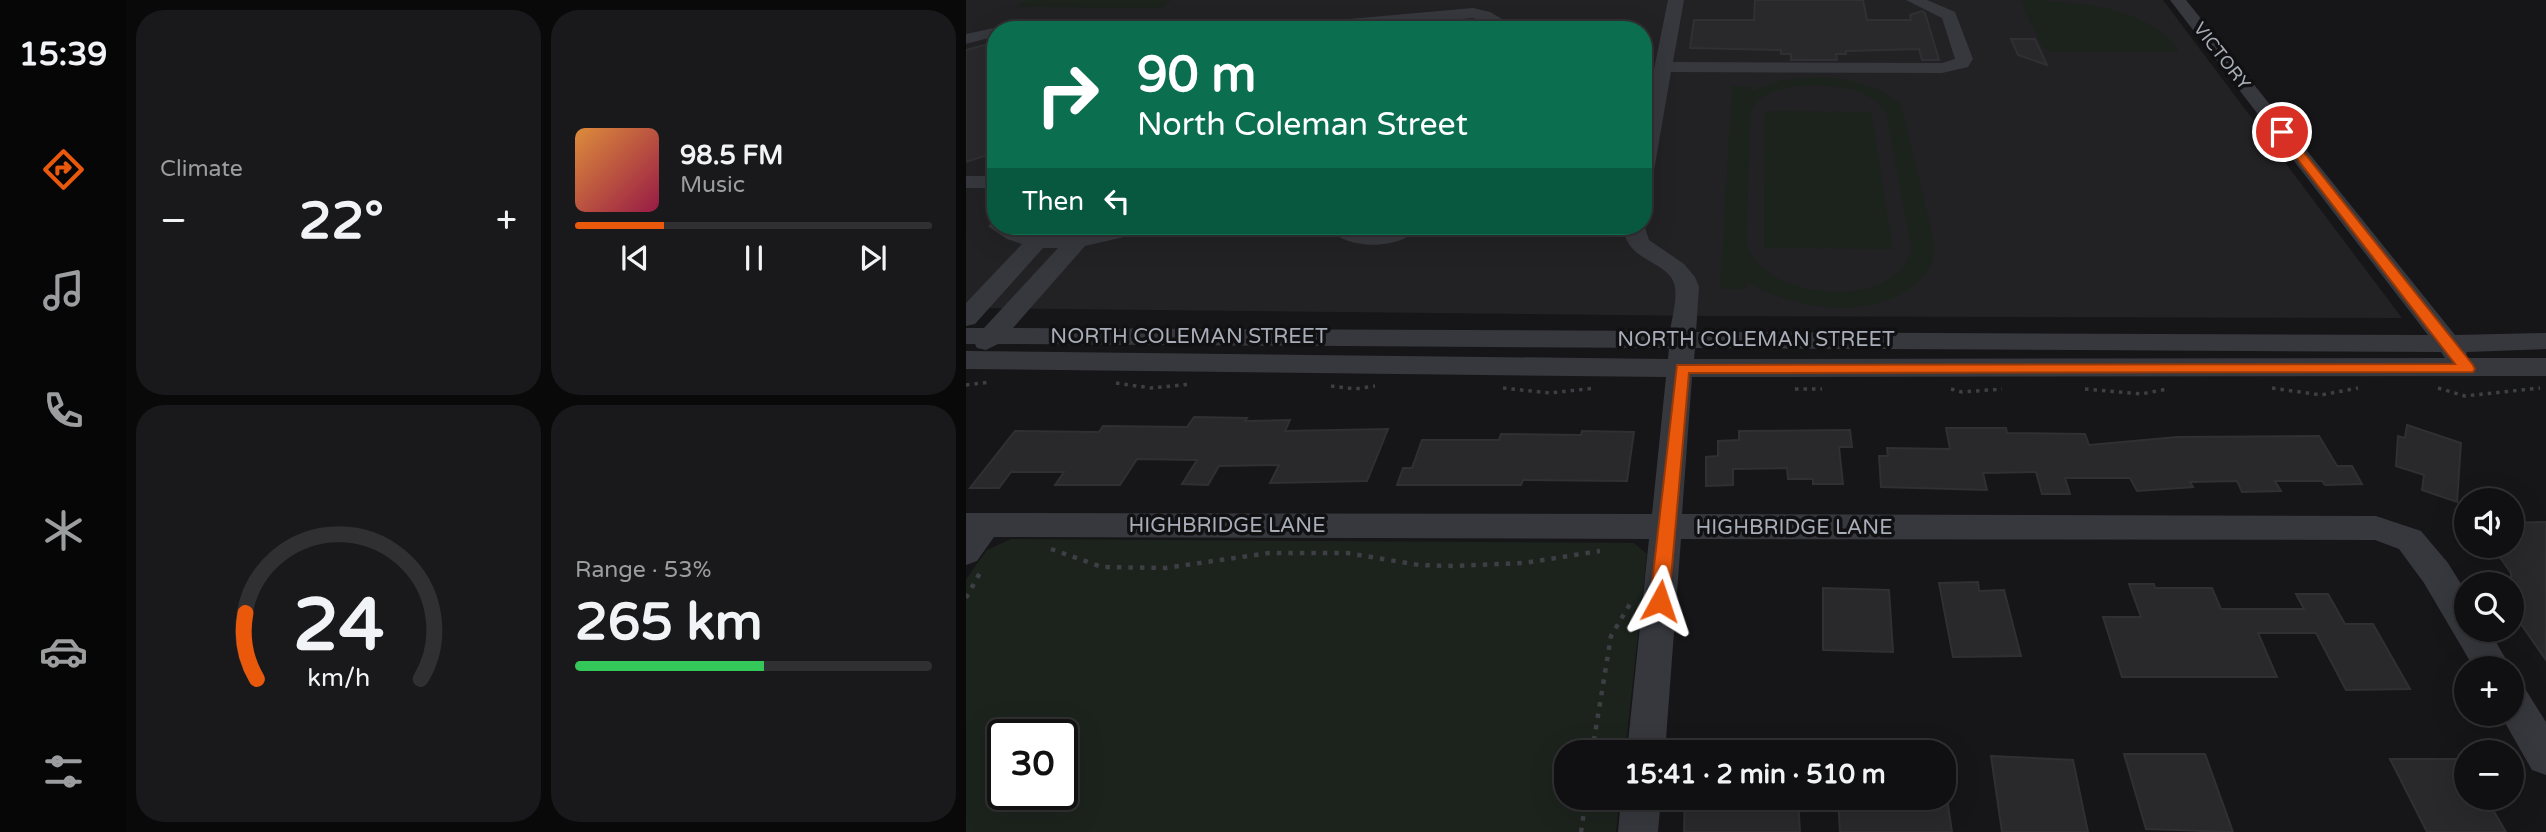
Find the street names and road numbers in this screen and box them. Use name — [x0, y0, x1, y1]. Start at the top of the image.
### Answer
street label: VICTORY — [2189, 18, 2255, 95]
street label: NORTH COLEMAN STREET — [1050, 324, 1328, 349]
street label: NORTH COLEMAN STREET — [1617, 327, 1895, 352]
street label: HIGHBRIDGE LANE — [1128, 513, 1326, 538]
street label: HIGHBRIDGE LANE — [1695, 515, 1893, 540]

